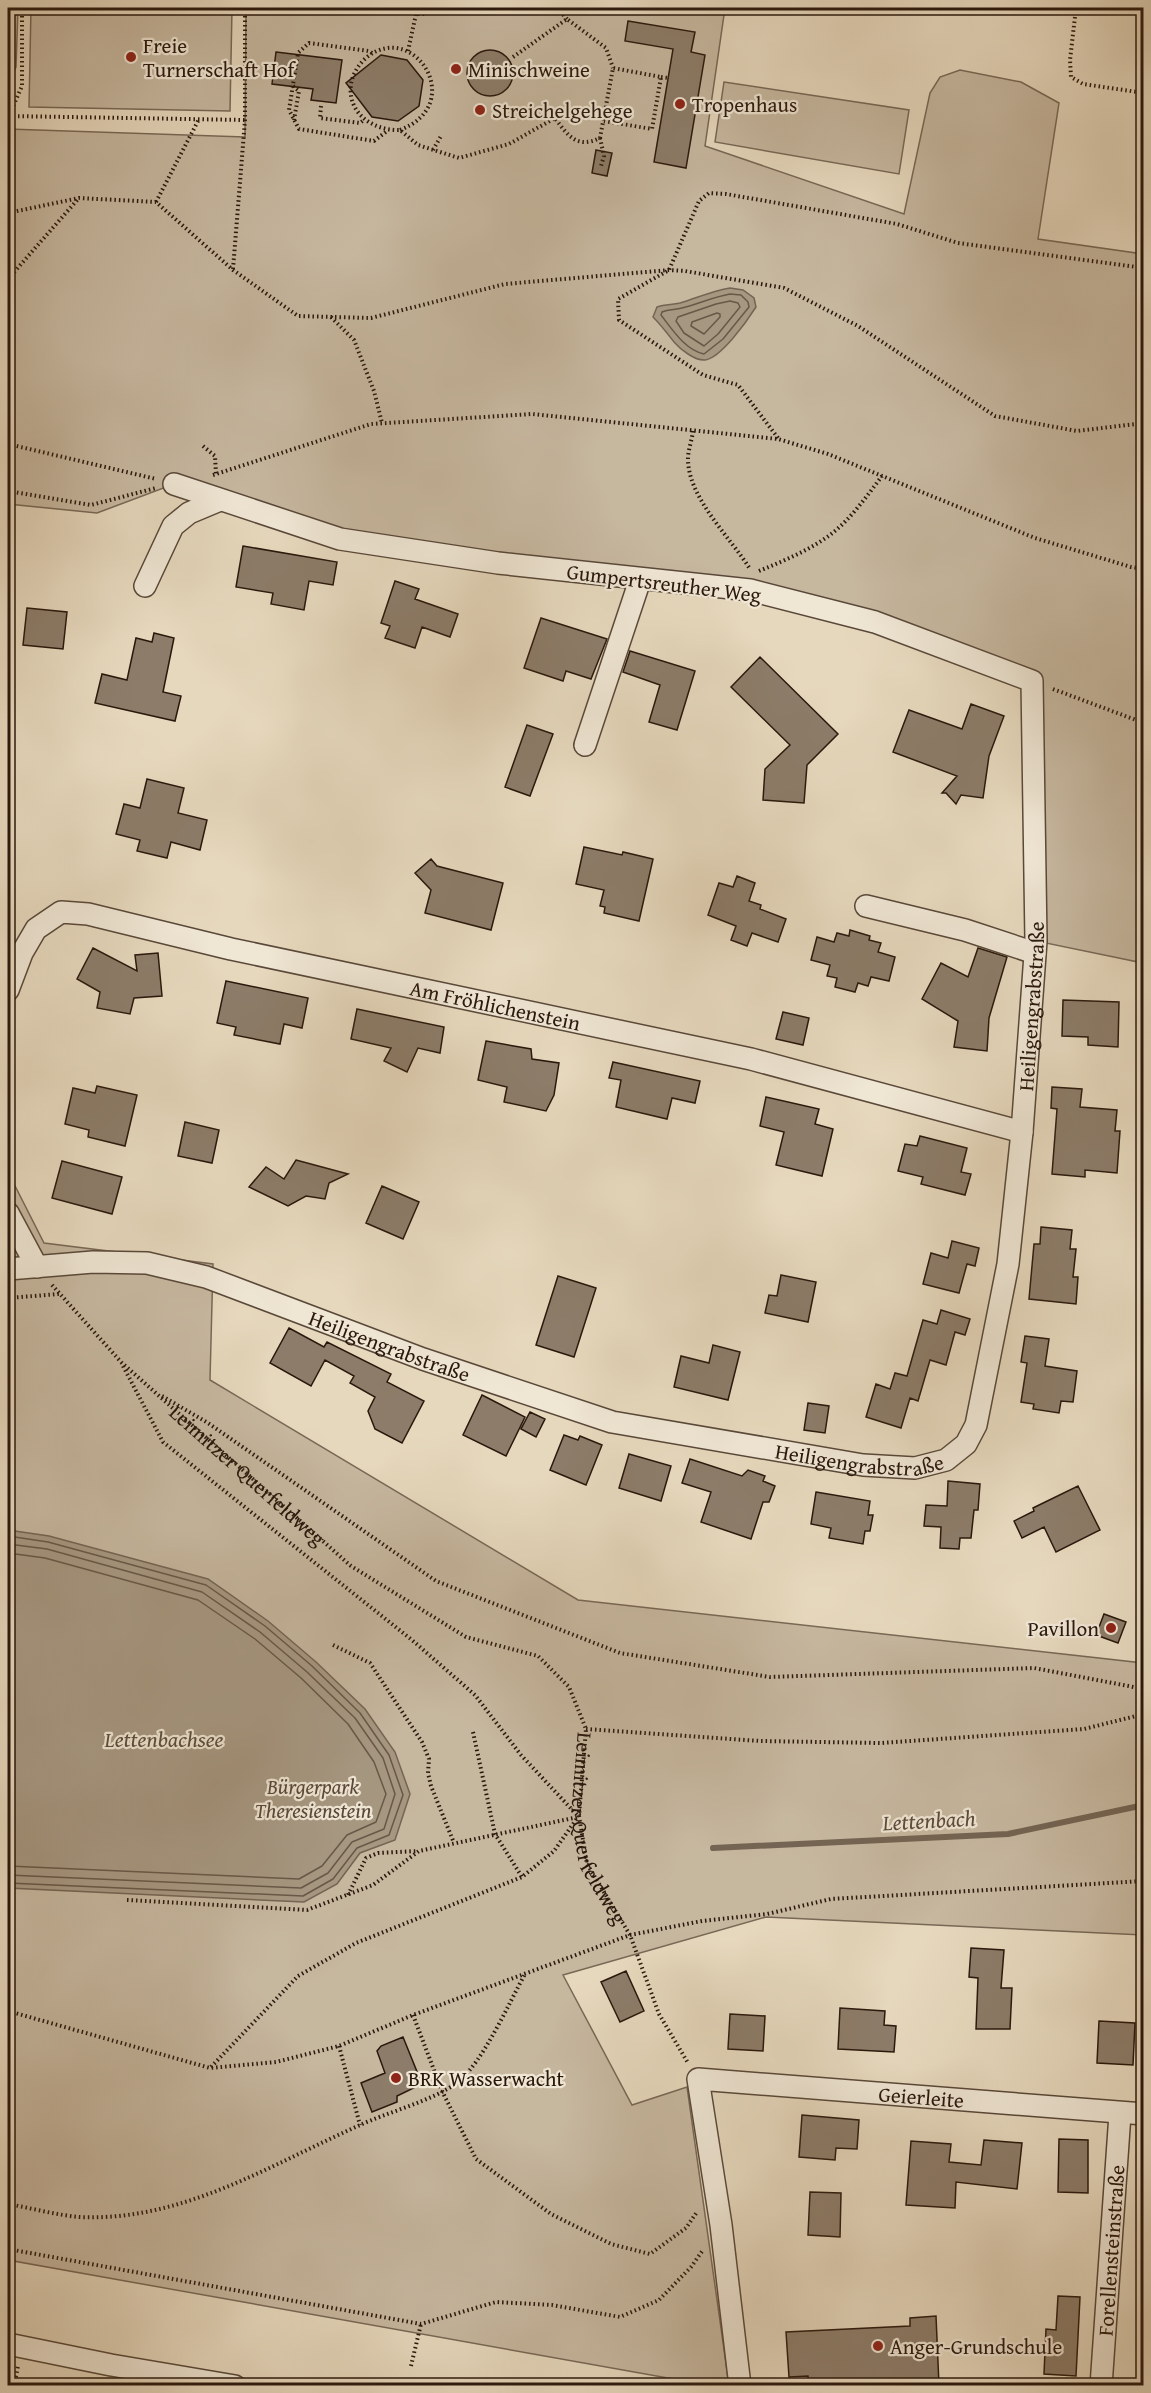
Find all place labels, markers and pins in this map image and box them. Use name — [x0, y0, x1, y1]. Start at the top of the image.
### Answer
place label: Freie Turnerschaft Hof — [143, 30, 297, 85]
marker: Freie Turnerschaft Hof — [124, 50, 138, 64]
place label: Minischweine — [468, 54, 590, 85]
marker: Minischweine — [449, 62, 463, 76]
place label: Tropenhaus — [692, 89, 797, 120]
place label: Streichelgehege — [492, 95, 633, 126]
marker: Tropenhaus — [673, 97, 687, 111]
marker: Streichelgehege — [473, 103, 487, 117]
place label: Pavillon — [1027, 1613, 1099, 1644]
marker: Pavillon — [1104, 1621, 1118, 1635]
place label: BRK Wasserwacht — [408, 2063, 564, 2094]
marker: BRK Wasserwacht — [389, 2071, 403, 2085]
place label: Anger-Grundschule — [890, 2331, 1062, 2362]
marker: Anger-Grundschule — [871, 2339, 885, 2353]

